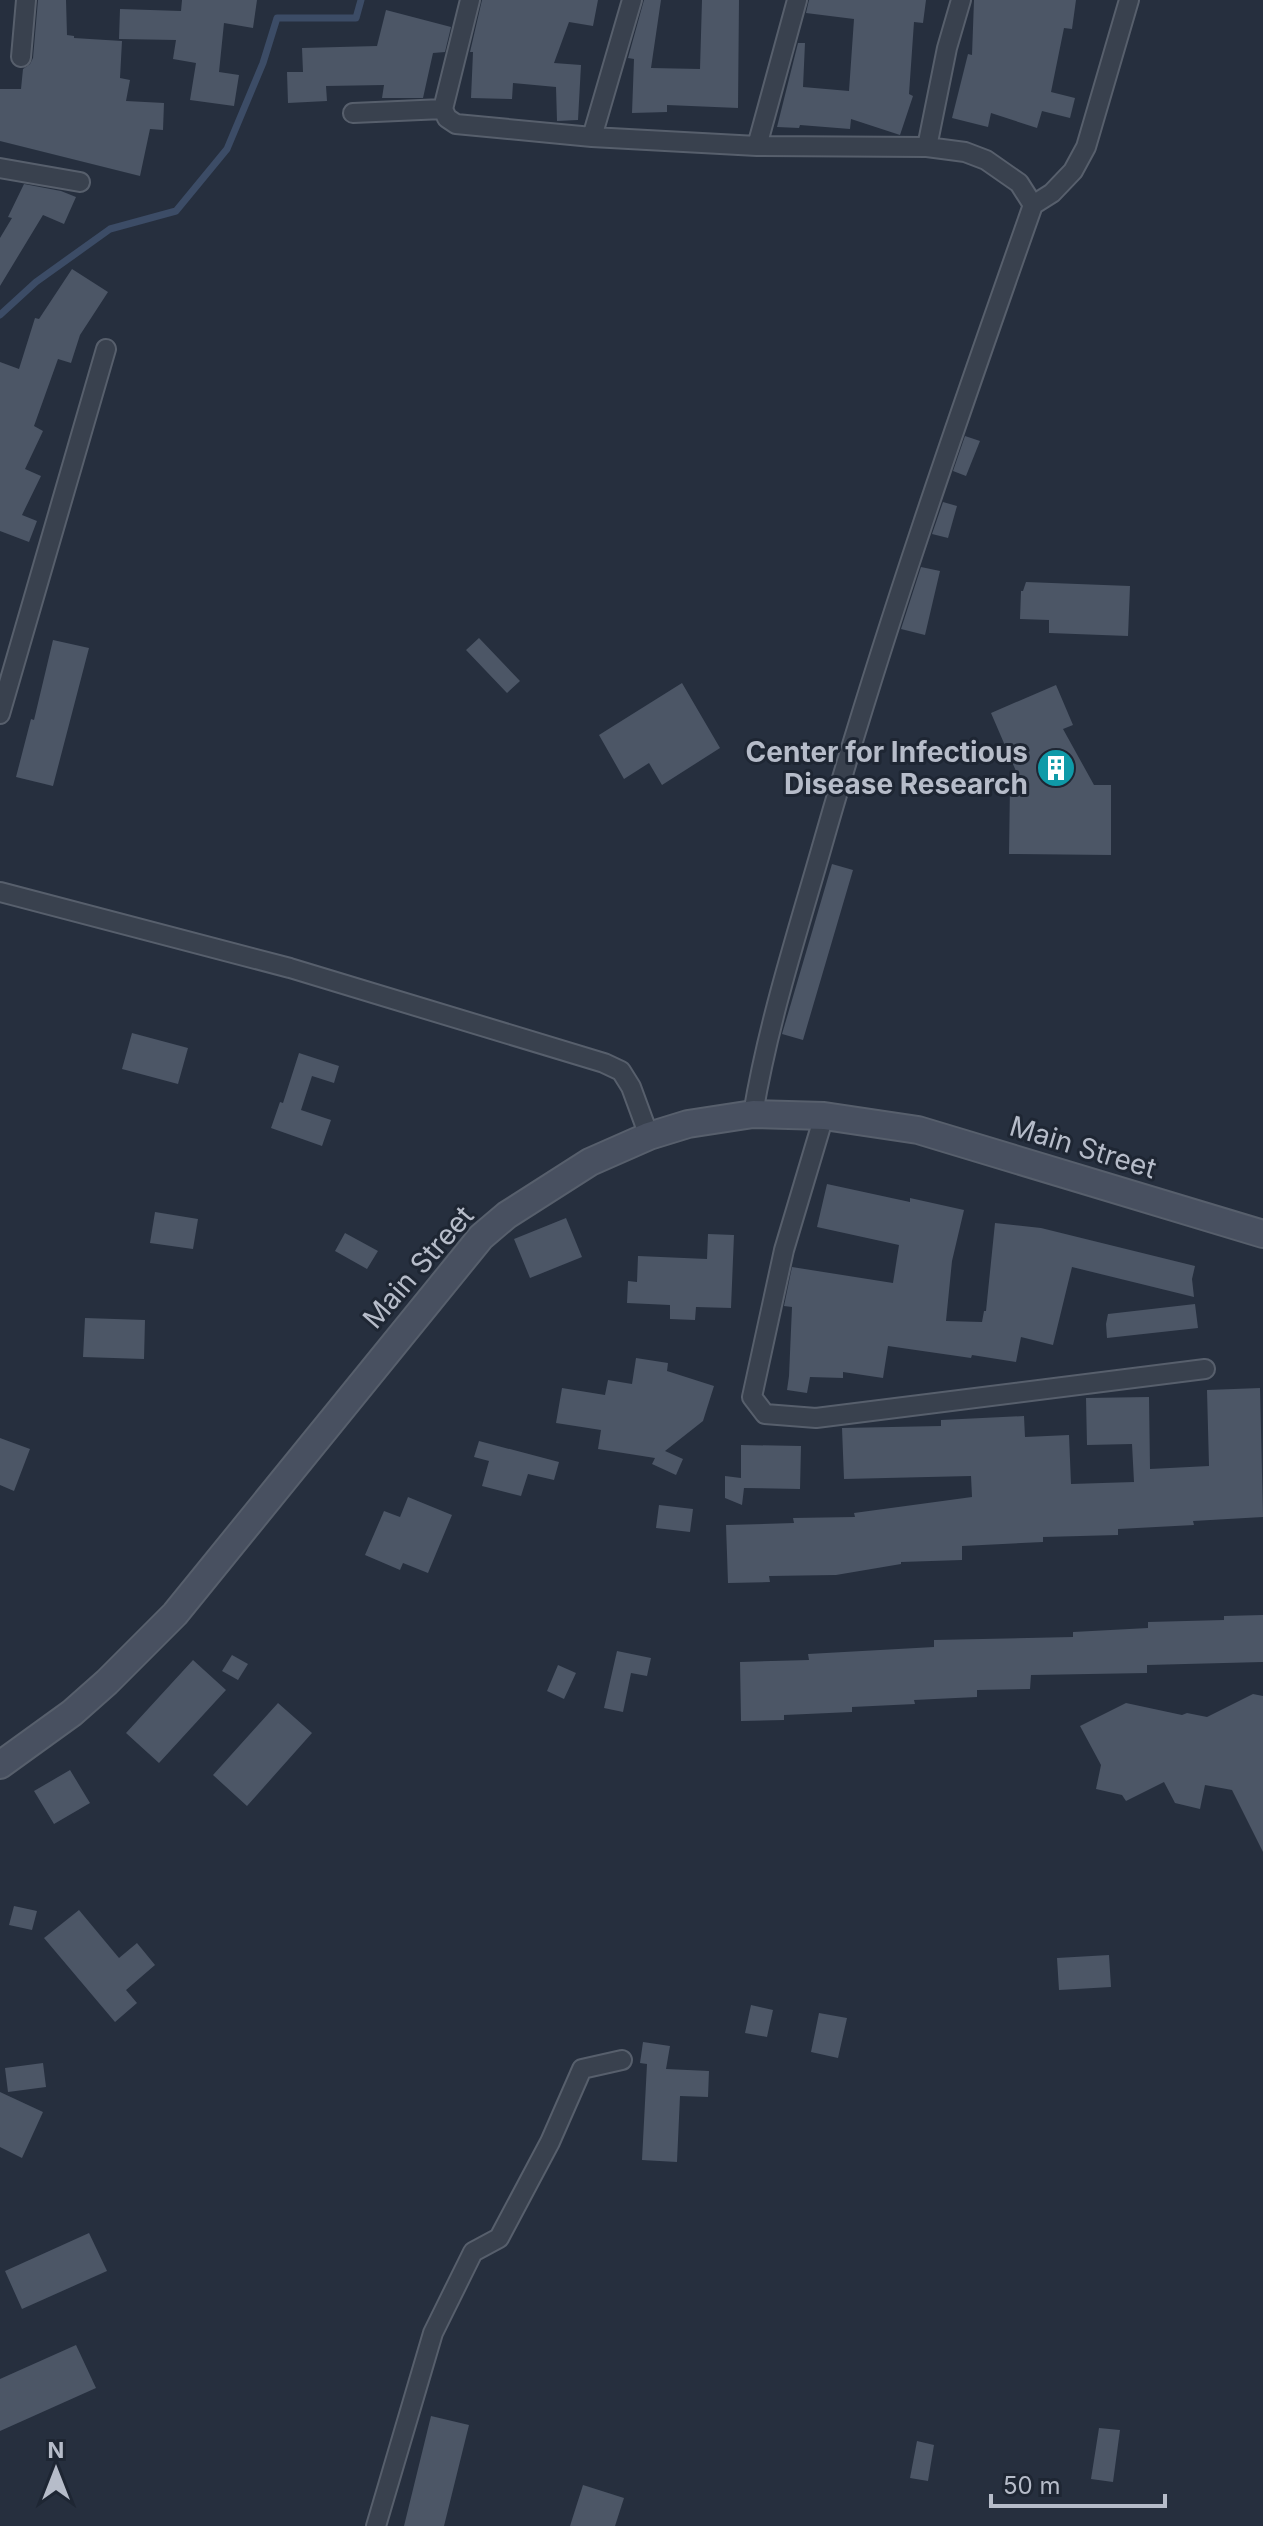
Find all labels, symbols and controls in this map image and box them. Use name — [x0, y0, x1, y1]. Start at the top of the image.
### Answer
place label: Center for Infectious Disease Research — [746, 735, 1028, 801]
building icon: Center for Infectious Disease Research — [1035, 747, 1077, 789]
street label: Main Street — [1006, 1109, 1160, 1185]
street label: Main Street — [356, 1199, 480, 1335]
north arrow — [16, 2430, 96, 2510]
text: N — [48, 2437, 64, 2463]
scale bar — [991, 2458, 1165, 2508]
text: 50 m — [1003, 2471, 1061, 2500]

